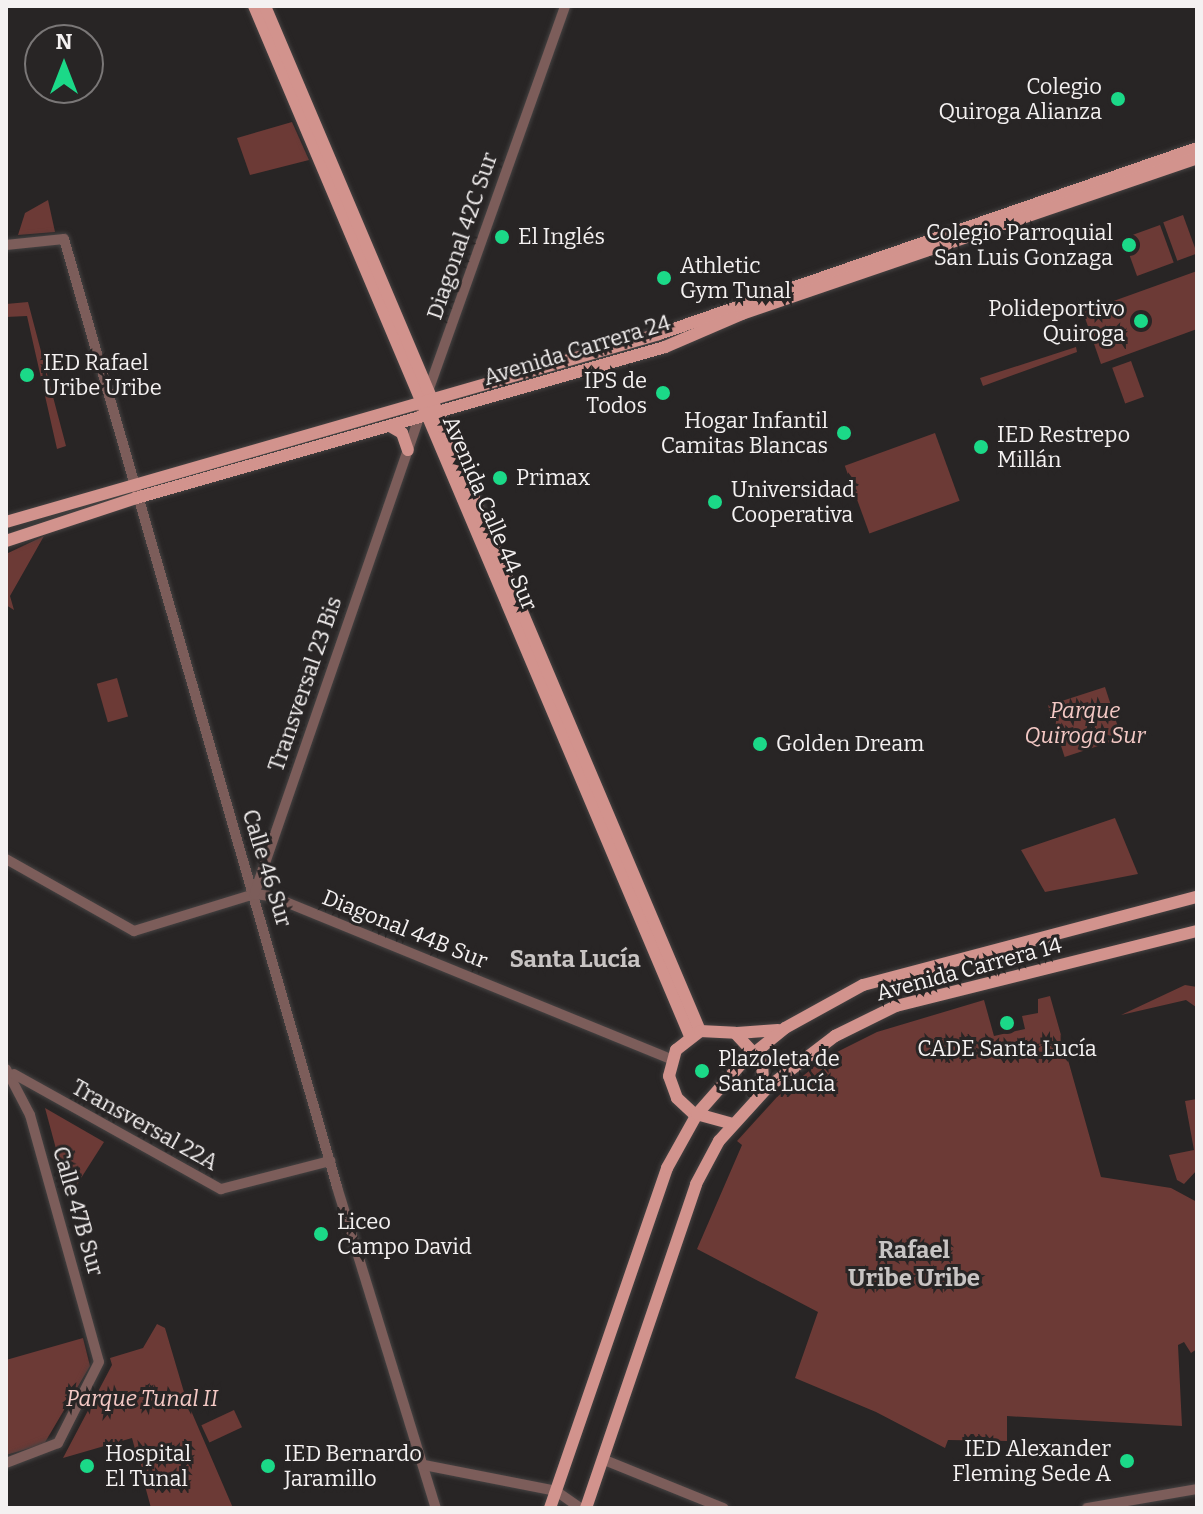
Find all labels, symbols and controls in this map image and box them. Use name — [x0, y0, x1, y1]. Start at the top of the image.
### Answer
north arrow — [24, 24, 104, 104]
text: N — [56, 28, 72, 55]
place label: Colegio Quiroga Alianza — [939, 73, 1102, 124]
marker: Colegio Quiroga Alianza — [1109, 90, 1127, 108]
street label: Diagonal 42C Sur — [421, 149, 503, 323]
place label: Colegio Parroquial San Luis Gonzaga — [926, 219, 1113, 270]
place label: El Inglés — [518, 224, 605, 250]
marker: El Inglés — [493, 228, 511, 246]
marker: Colegio Parroquial San Luis Gonzaga — [1120, 236, 1138, 254]
place label: Athletic Gym Tunal — [680, 252, 791, 304]
marker: Athletic Gym Tunal — [655, 269, 673, 287]
place label: Polideportivo Quiroga — [988, 295, 1125, 346]
street label: Avenida Carrera 24 — [480, 309, 674, 391]
marker: Polideportivo Quiroga — [1132, 312, 1150, 330]
place label: IED Rafael Uribe Uribe — [43, 349, 162, 400]
marker: IED Rafael Uribe Uribe — [18, 366, 36, 384]
place label: IPS de Todos — [584, 367, 647, 418]
marker: IPS de Todos — [654, 384, 672, 402]
place label: Hogar Infantil Camitas Blancas — [661, 407, 828, 458]
street label: Avenida Calle 44 Sur — [437, 412, 543, 614]
place label: IED Restrepo Millán — [997, 421, 1130, 472]
marker: Hogar Infantil Camitas Blancas — [835, 424, 853, 442]
marker: IED Restrepo Millán — [972, 438, 990, 456]
place label: Primax — [516, 465, 590, 491]
marker: Primax — [491, 469, 509, 487]
place label: Universidad Cooperativa — [731, 476, 855, 528]
marker: Universidad Cooperativa — [706, 493, 724, 511]
street label: Transversal 23 Bis — [263, 593, 347, 775]
park label: Parque Quiroga Sur — [1025, 697, 1145, 748]
place label: Golden Dream — [776, 731, 924, 757]
marker: Golden Dream — [751, 735, 769, 753]
street label: Calle 46 Sur — [237, 806, 297, 930]
street label: Diagonal 44B Sur — [319, 884, 491, 974]
street label: Avenida Carrera 14 — [873, 932, 1065, 1006]
district label: Santa Lucía — [509, 946, 641, 974]
marker: CADE Santa Lucía — [998, 1014, 1016, 1032]
place label: CADE Santa Lucía — [917, 1036, 1097, 1062]
place label: Plazoleta de Santa Lucía — [718, 1045, 840, 1096]
marker: Plazoleta de Santa Lucía — [693, 1062, 711, 1080]
street label: Transversal 22A — [67, 1074, 223, 1176]
street label: Calle 47B Sur — [47, 1143, 109, 1279]
place label: Liceo Campo David — [337, 1208, 472, 1260]
marker: Liceo Campo David — [312, 1225, 330, 1243]
district label: Rafael Uribe Uribe — [848, 1237, 980, 1293]
park label: Parque Tunal II — [66, 1386, 218, 1412]
place label: IED Alexander Fleming Sede A — [952, 1435, 1111, 1486]
place label: Hospital El Tunal — [105, 1440, 191, 1492]
place label: IED Bernardo Jaramillo — [284, 1440, 422, 1492]
marker: IED Alexander Fleming Sede A — [1118, 1452, 1136, 1470]
marker: Hospital El Tunal — [76, 1455, 98, 1477]
marker: IED Bernardo Jaramillo — [259, 1457, 277, 1475]

